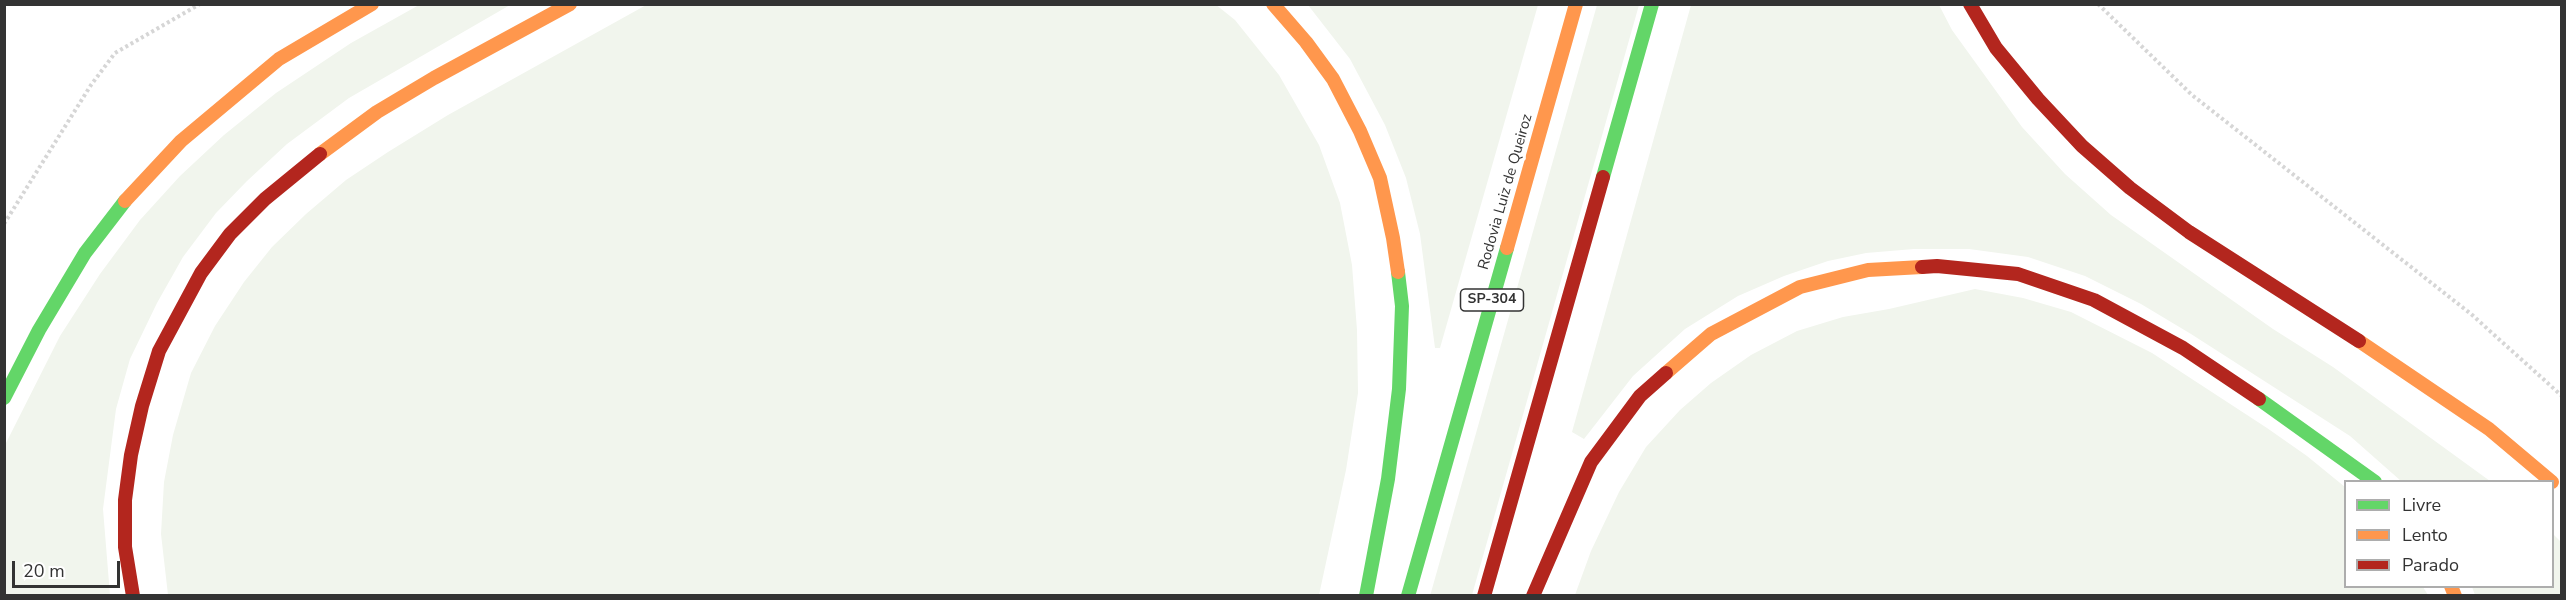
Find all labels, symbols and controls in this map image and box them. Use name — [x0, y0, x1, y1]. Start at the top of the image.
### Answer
street label: Rodovia Luiz de Queiroz — [1475, 112, 1537, 272]
road number: SP-304 — [1460, 289, 1524, 311]
legend — [2344, 480, 2554, 588]
text: Livre — [2402, 493, 2441, 517]
text: Lento — [2402, 523, 2448, 547]
scale bar — [15, 549, 123, 587]
text: Parado — [2402, 553, 2459, 577]
text: 20 m — [23, 559, 65, 583]

